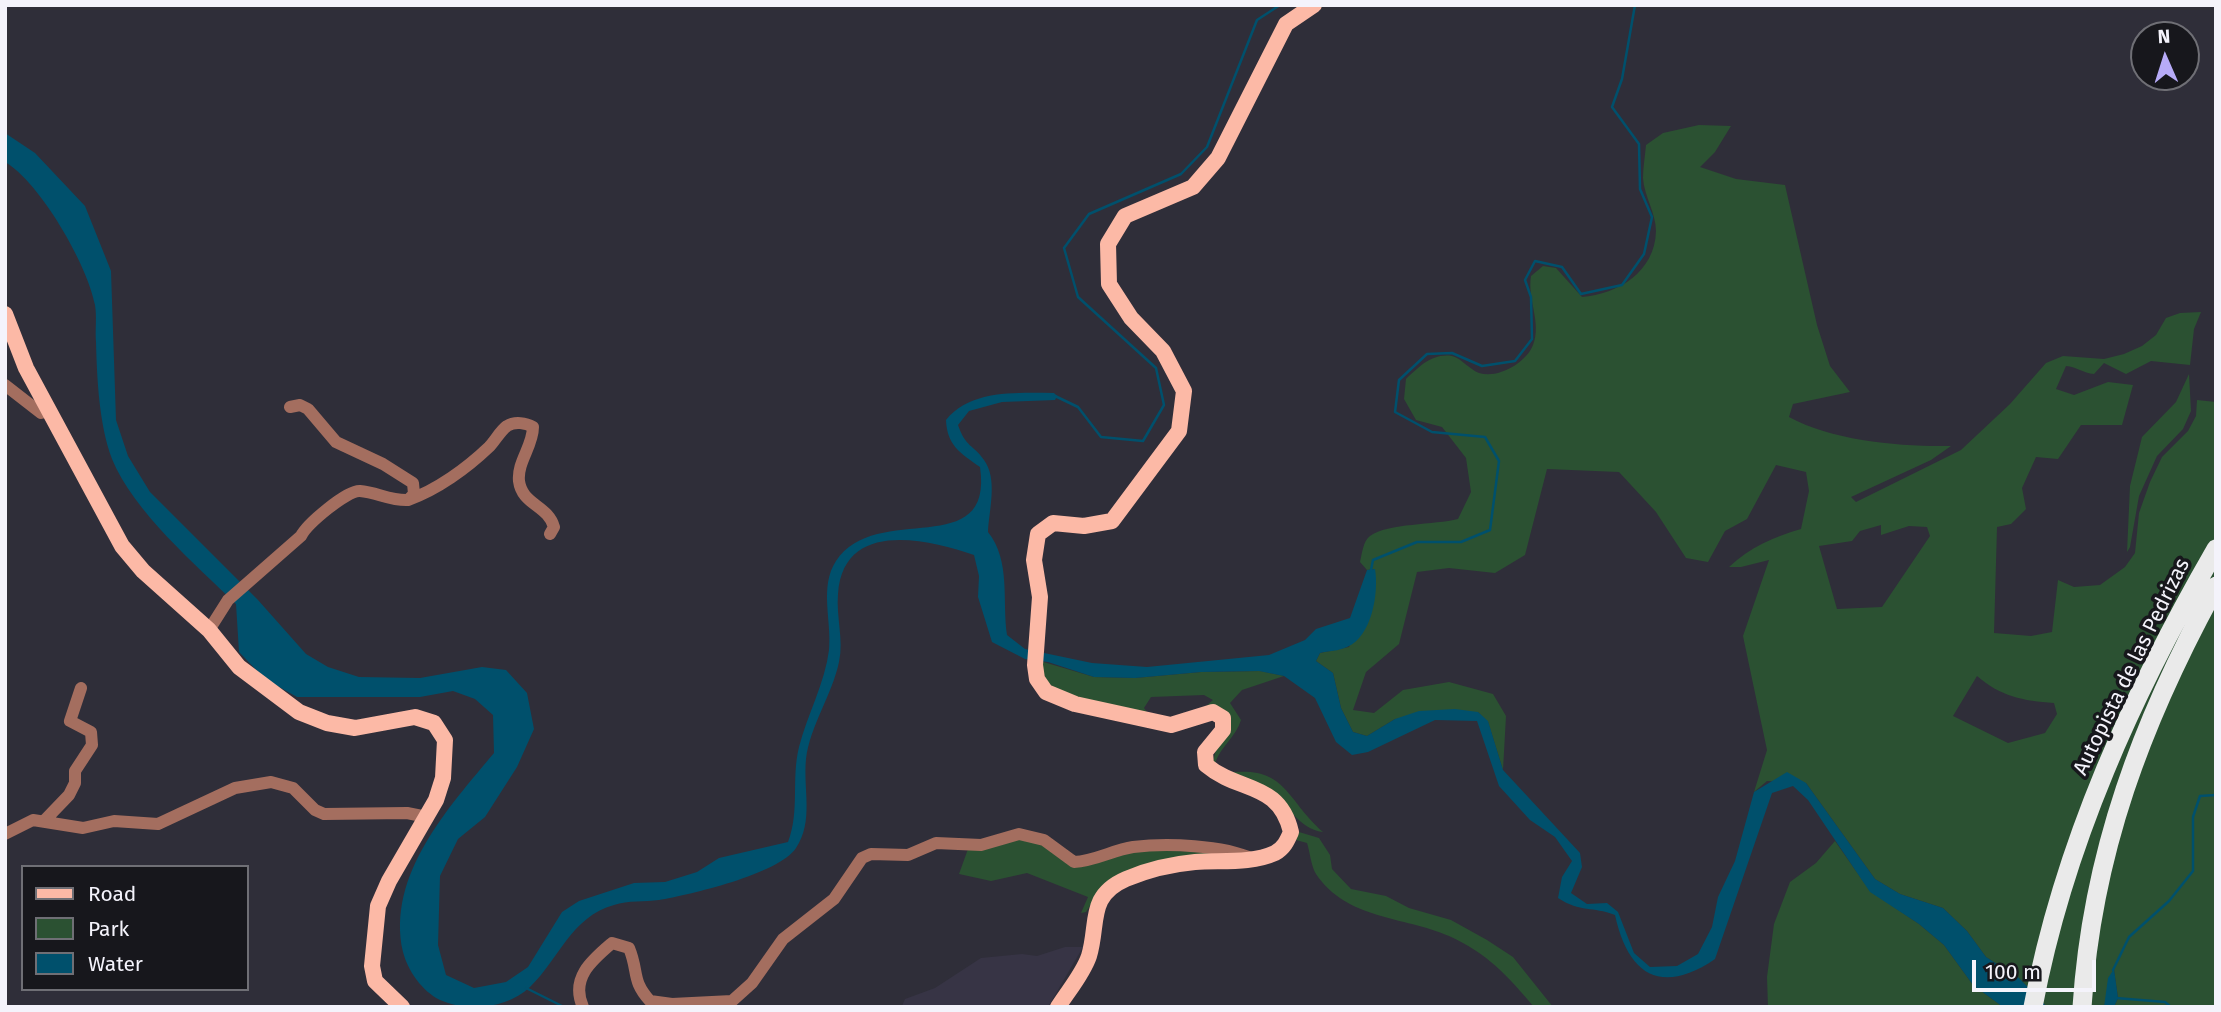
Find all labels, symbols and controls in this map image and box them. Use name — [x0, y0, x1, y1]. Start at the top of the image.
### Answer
north arrow — [2130, 21, 2200, 91]
text: N — [2157, 25, 2171, 48]
street label: Autopista de las Pedrizas — [2068, 554, 2196, 780]
legend — [21, 865, 248, 991]
text: Road — [88, 881, 136, 907]
text: Park — [88, 916, 129, 942]
scale bar — [1976, 946, 2100, 990]
text: Water — [88, 951, 143, 977]
text: 100 m — [1985, 959, 2041, 985]

